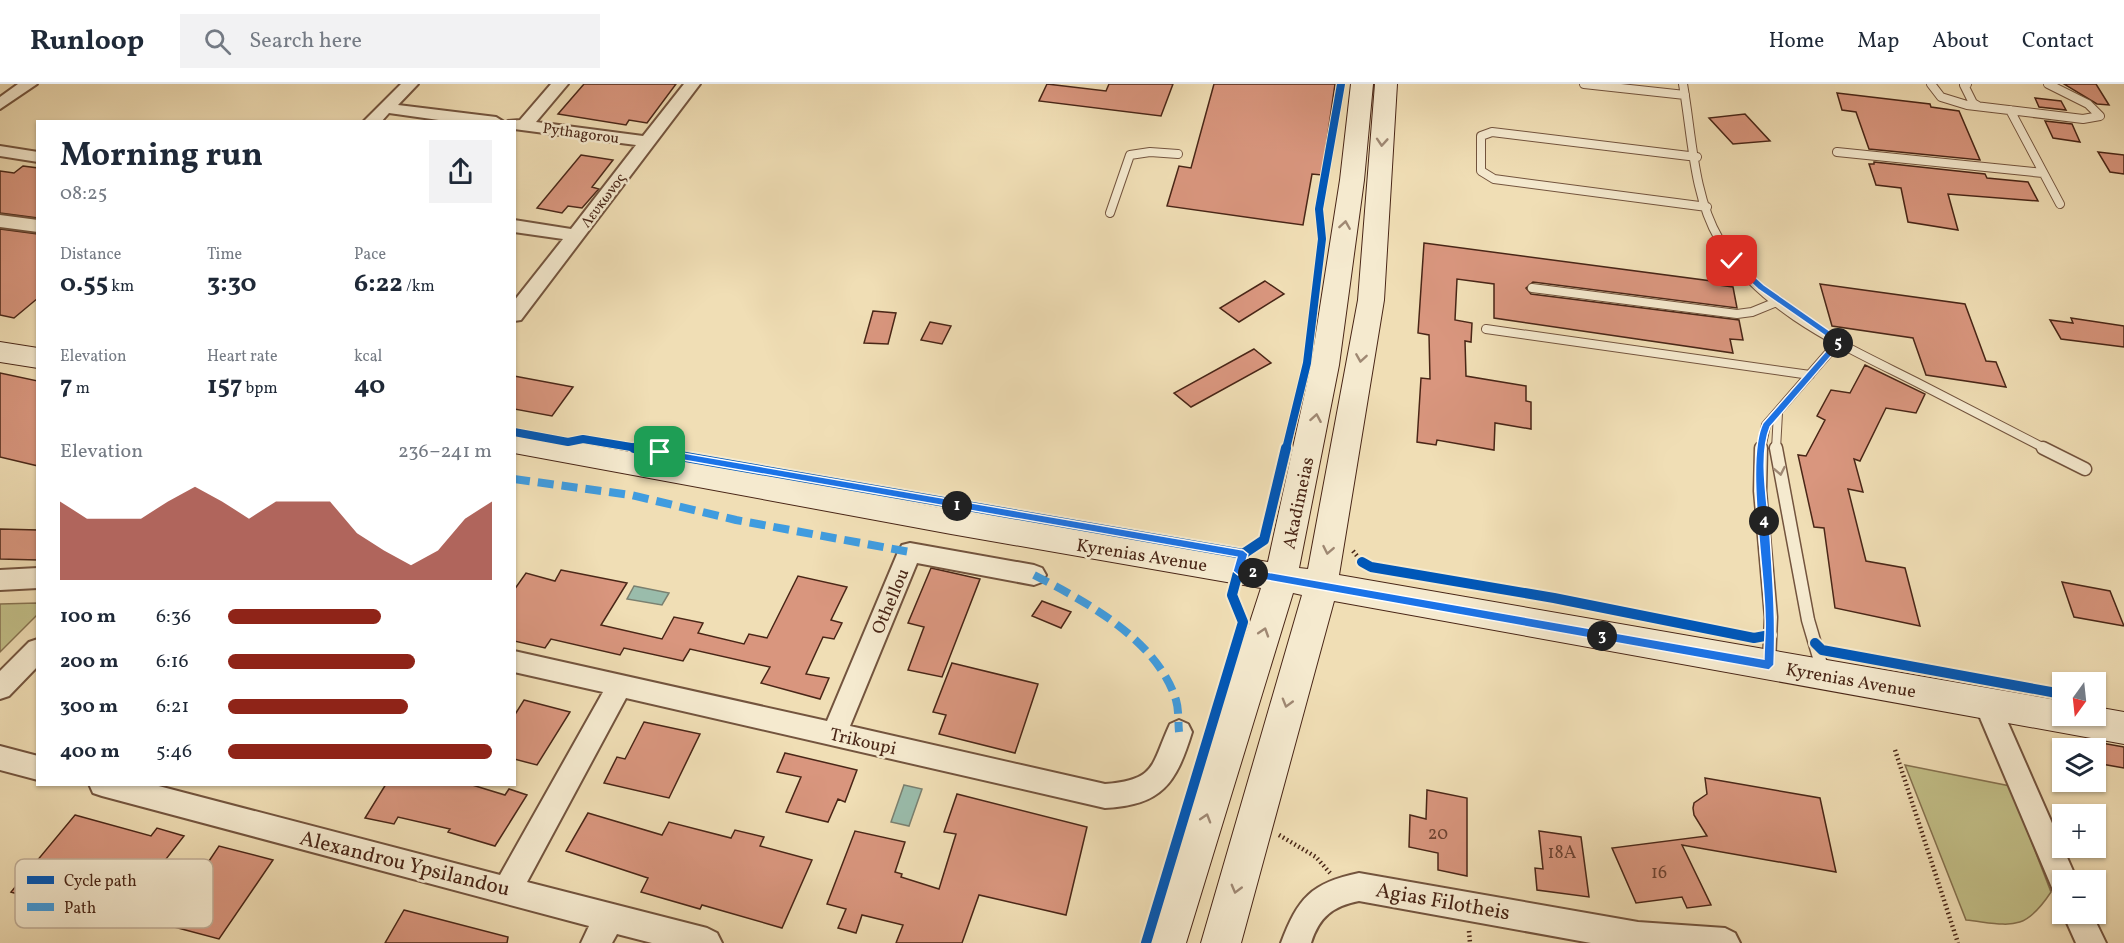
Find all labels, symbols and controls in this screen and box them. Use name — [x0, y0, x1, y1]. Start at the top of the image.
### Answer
search box — [180, 14, 600, 68]
text: Runloop — [30, 22, 144, 61]
icon: search — [201, 25, 234, 58]
text: Search here — [249, 26, 362, 57]
text: Home — [1769, 27, 1824, 56]
text: Map — [1857, 27, 1899, 56]
text: About — [1932, 27, 1989, 56]
text: Contact — [2022, 27, 2094, 56]
street label: Pythagorou — [541, 119, 620, 150]
text: Morning run — [60, 134, 263, 180]
one-way arrow — [1376, 138, 1389, 147]
button: share — [429, 140, 492, 203]
street label: Λευκωνος — [577, 169, 632, 233]
text: 08:25 — [60, 180, 107, 208]
one-way arrow — [1338, 221, 1350, 230]
pin — [1706, 235, 1757, 286]
text: Distance — [60, 244, 121, 266]
text: Time — [207, 244, 242, 266]
text: Pace — [354, 244, 386, 266]
icon: check — [1715, 244, 1748, 277]
text: 0.55 — [60, 266, 108, 302]
text: 3:30 — [207, 266, 257, 302]
text: 6:22 — [354, 266, 403, 302]
text: km — [108, 276, 134, 298]
text: /km — [403, 276, 435, 298]
pin: 5 — [1823, 328, 1853, 358]
text: 5 — [1834, 332, 1842, 354]
text: Elevation — [60, 346, 127, 368]
text: Heart rate — [207, 346, 278, 368]
text: kcal — [354, 346, 382, 368]
one-way arrow — [1356, 353, 1368, 362]
text: 7 — [60, 368, 72, 404]
text: 157 — [207, 368, 242, 404]
text: 40 — [354, 368, 385, 404]
text: m — [72, 378, 90, 400]
text: bpm — [242, 378, 278, 400]
one-way arrow — [1309, 414, 1322, 424]
pin — [634, 426, 685, 477]
icon: arrive — [643, 435, 676, 468]
text: Elevation — [60, 438, 143, 466]
text: 236–241 m — [398, 438, 492, 466]
street label: Akadimeias — [1278, 455, 1321, 552]
one-way arrow — [1773, 465, 1786, 475]
pin: 1 — [942, 491, 972, 521]
text: 1 — [954, 495, 960, 517]
pin: 4 — [1749, 506, 1779, 536]
text: 4 — [1759, 510, 1769, 532]
street label: Kyrenias Avenue — [1075, 534, 1209, 579]
one-way arrow — [1322, 544, 1335, 554]
pin: 2 — [1238, 558, 1268, 588]
text: 2 — [1249, 562, 1257, 584]
street label: Othellou — [866, 565, 916, 638]
text: 100 m — [60, 603, 116, 631]
text: 6:36 — [156, 603, 191, 631]
pin: 3 — [1587, 621, 1617, 651]
text: 3 — [1598, 625, 1606, 647]
one-way arrow — [1257, 627, 1270, 638]
text: 200 m — [60, 648, 118, 676]
text: 6:16 — [156, 648, 189, 676]
street label: Kyrenias Avenue — [1784, 658, 1918, 705]
north arrow — [2052, 672, 2106, 726]
map controls — [2052, 672, 2106, 924]
text: 300 m — [60, 693, 118, 721]
text: 6:21 — [156, 693, 189, 721]
one-way arrow — [1282, 697, 1295, 707]
street label: Trikoupi — [827, 723, 898, 762]
text: 400 m — [60, 738, 120, 766]
text: 5:46 — [156, 738, 192, 766]
button: layers — [2052, 738, 2106, 792]
button: + — [2052, 804, 2106, 858]
one-way arrow — [1199, 813, 1211, 824]
house number: 20 — [1428, 822, 1448, 847]
street label: Alexandrou Ypsilandou — [297, 824, 513, 905]
house number: 18A — [1548, 841, 1577, 866]
legend — [15, 859, 213, 928]
house number: 16 — [1651, 861, 1667, 886]
button: − — [2052, 870, 2106, 924]
text: Cycle path — [64, 871, 137, 893]
street label: Agias Filotheis — [1373, 876, 1512, 929]
one-way arrow — [1230, 884, 1243, 894]
text: Path — [64, 898, 96, 920]

